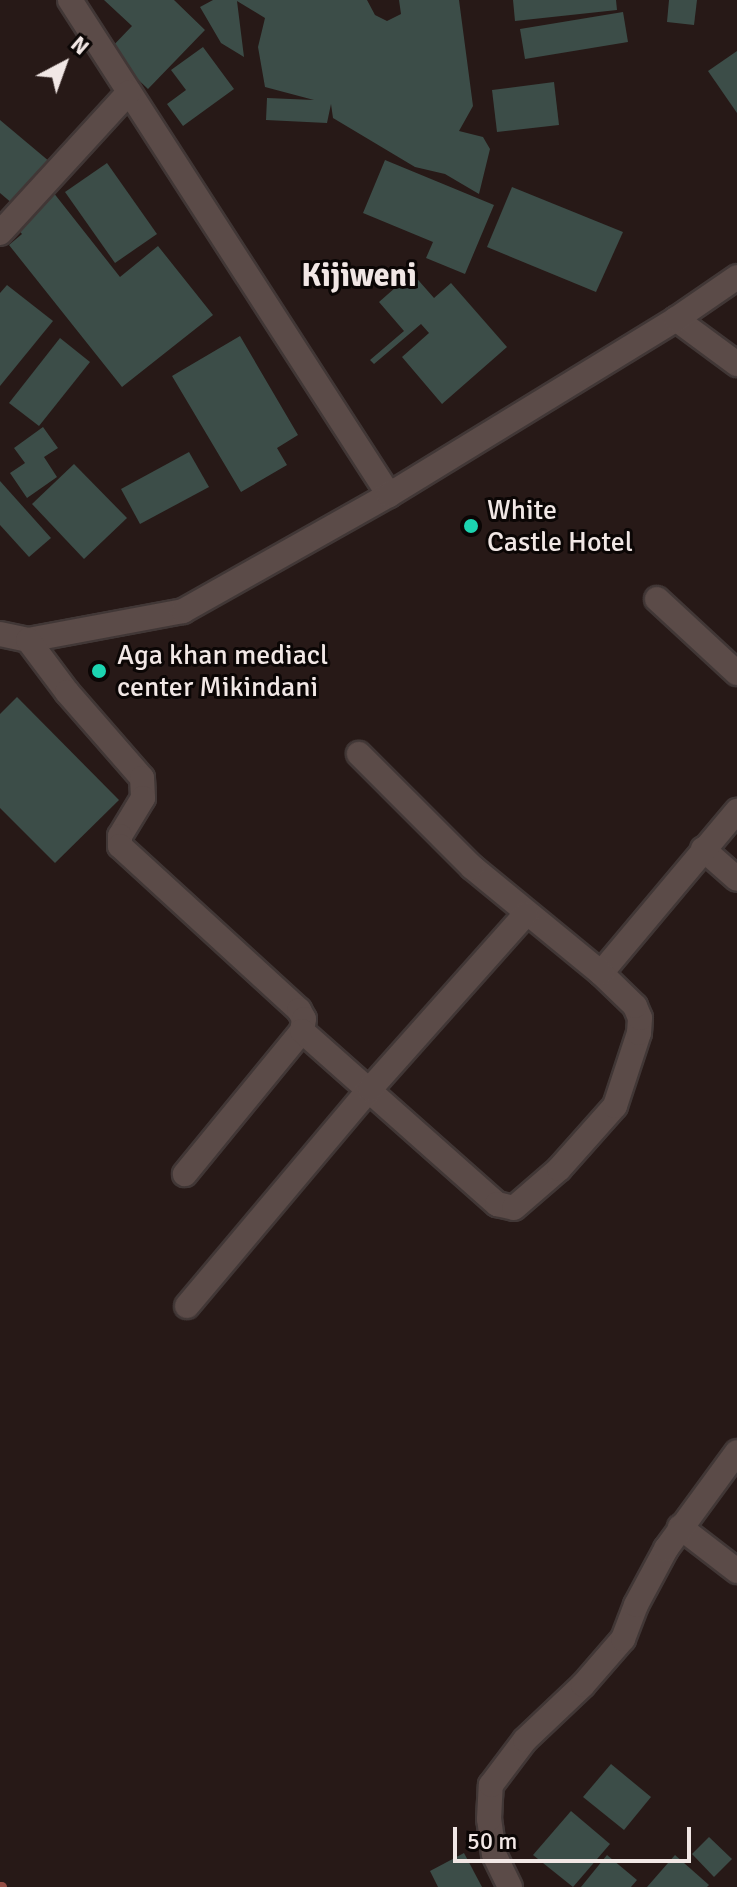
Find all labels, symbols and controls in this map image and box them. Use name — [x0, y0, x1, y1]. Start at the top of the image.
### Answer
north arrow — [24, 24, 104, 104]
text: N — [65, 30, 95, 61]
district label: Kijiweni — [301, 257, 417, 295]
place label: White Castle Hotel — [487, 493, 633, 559]
marker: White Castle Hotel — [462, 517, 480, 535]
place label: Aga khan mediacl center Mikindani — [117, 638, 328, 704]
marker: Aga khan mediacl center Mikindani — [88, 660, 110, 682]
scale bar — [457, 1811, 695, 1861]
text: 50 m — [467, 1826, 517, 1856]

